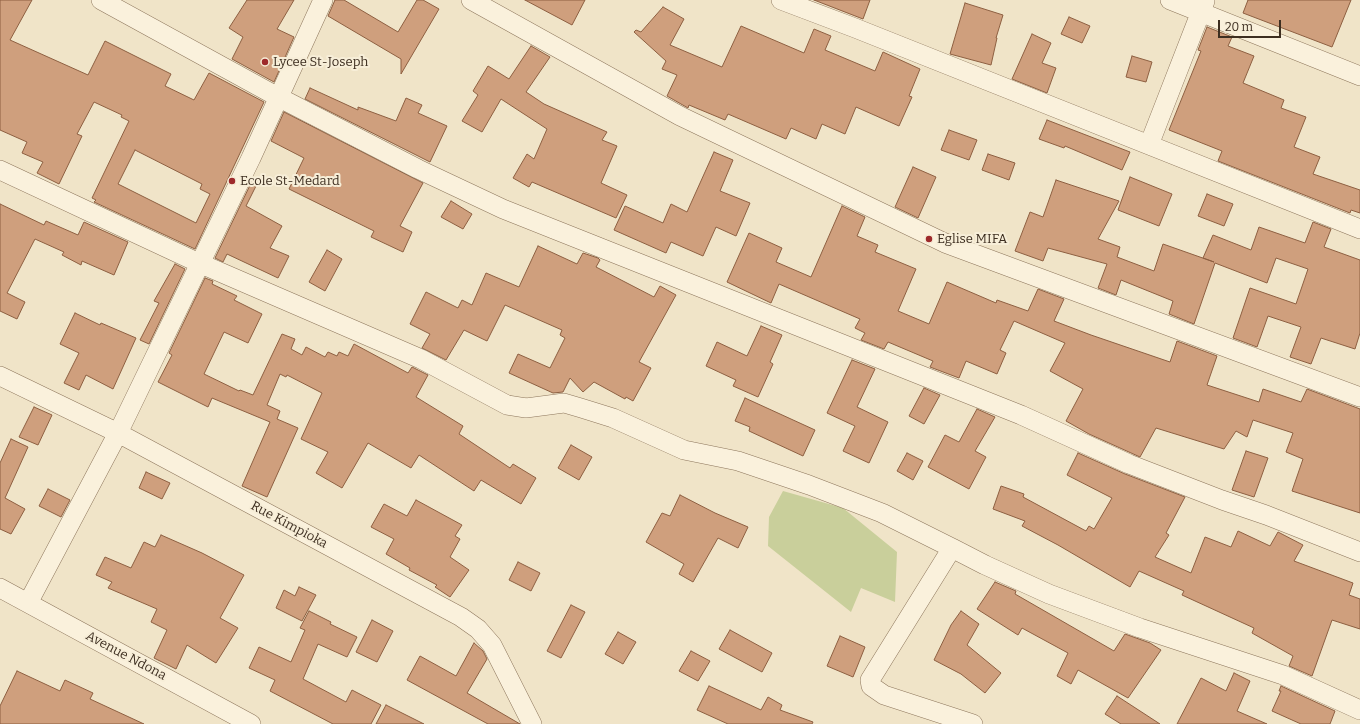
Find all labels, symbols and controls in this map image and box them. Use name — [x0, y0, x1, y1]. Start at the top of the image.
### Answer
scale bar — [1220, 12, 1283, 38]
text: 20 m — [1225, 20, 1253, 34]
place label: Lycee St-Joseph — [273, 54, 368, 70]
marker: Lycee St-Joseph — [260, 57, 270, 67]
place label: Ecole St-Medard — [240, 173, 340, 189]
marker: Ecole St-Medard — [227, 176, 237, 186]
place label: Eglise MIFA — [937, 231, 1007, 247]
marker: Eglise MIFA — [924, 234, 934, 244]
street label: Rue Kimpioka — [248, 498, 330, 552]
street label: Avenue Ndona — [83, 628, 169, 684]

